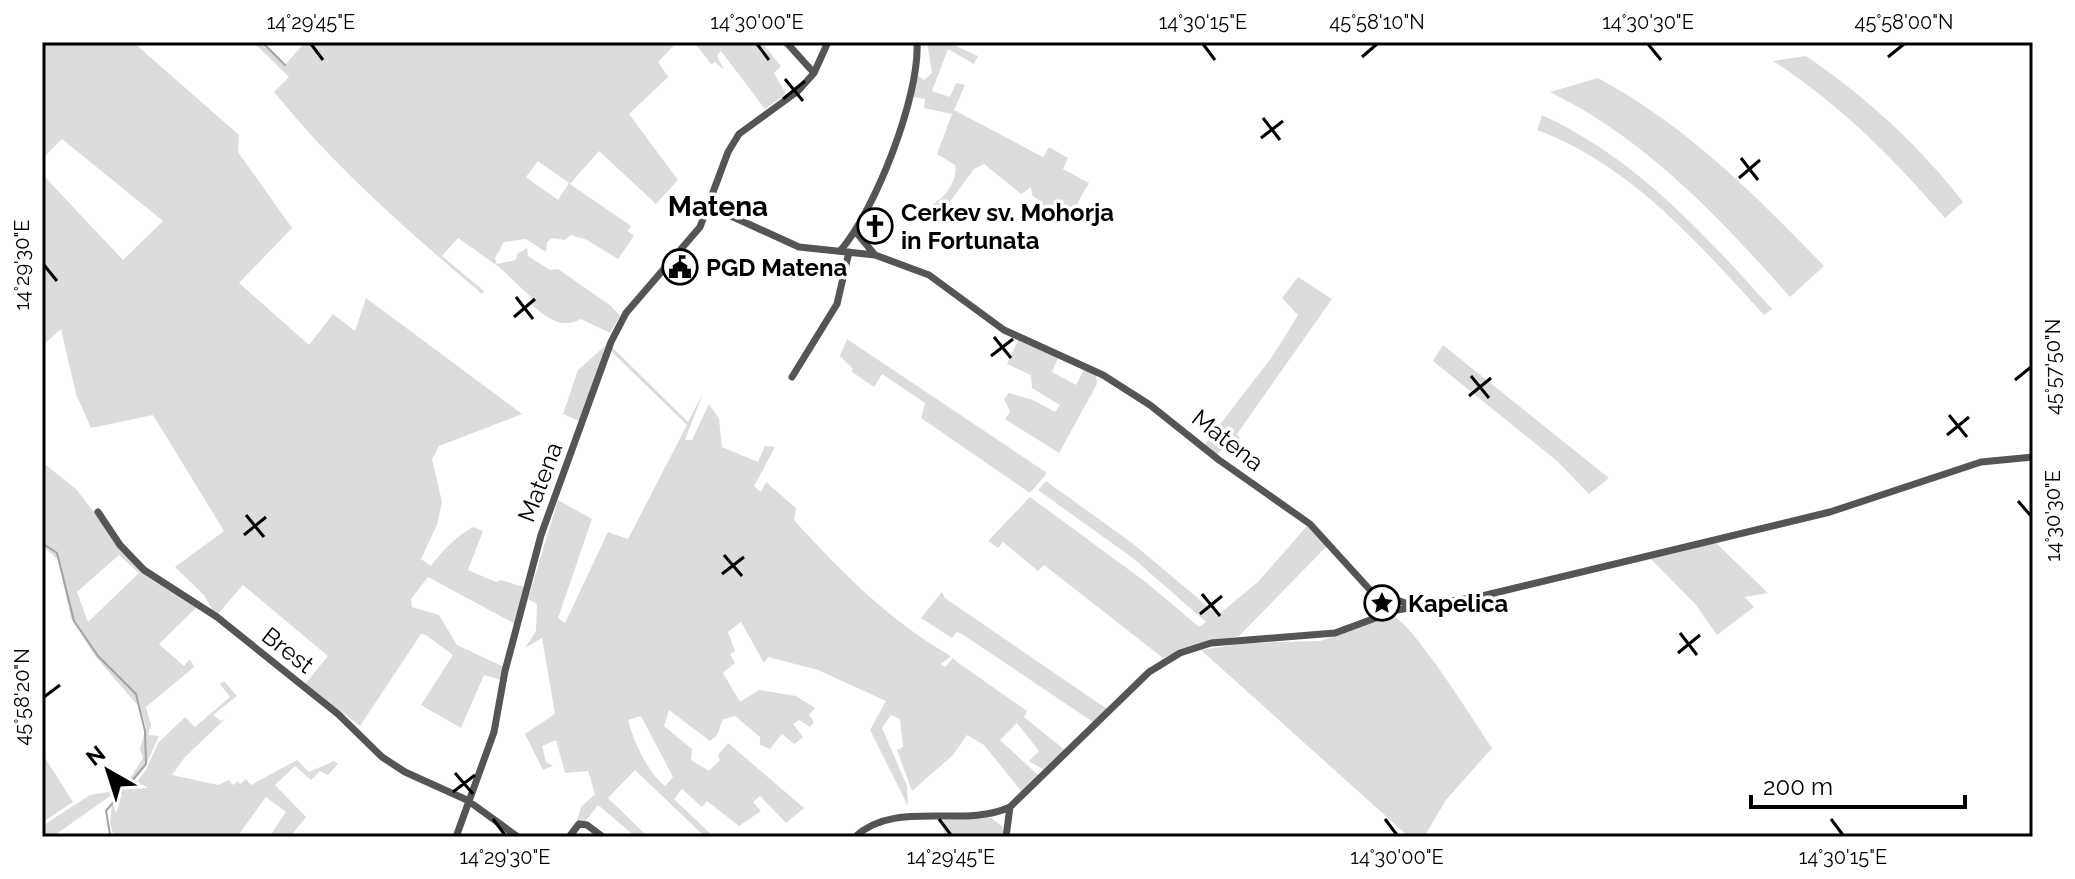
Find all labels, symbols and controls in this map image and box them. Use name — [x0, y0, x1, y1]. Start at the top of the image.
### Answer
text: 14°29'45"E — [267, 10, 355, 34]
text: 14°30'00"E — [710, 10, 804, 34]
text: 14°30'15"E — [1159, 10, 1247, 34]
text: 45°58'10"N — [1329, 10, 1425, 34]
text: 14°30'30"E — [1602, 10, 1694, 34]
text: 45°58'00"N — [1854, 10, 1954, 34]
district label: Matena — [668, 190, 768, 223]
place label: Cerkev sv. Mohorja in Fortunata — [901, 198, 1114, 255]
church icon: Cerkev sv. Mohorja in Fortunata — [856, 207, 894, 245]
text: 14°29'30"E — [10, 220, 34, 310]
public building icon: PGD Matena — [661, 248, 699, 286]
place label: PGD Matena — [706, 253, 847, 282]
text: 45°57'50"N — [2041, 319, 2065, 415]
street label: Matena — [1186, 403, 1270, 477]
street label: Matena — [512, 438, 568, 526]
text: 14°30'30"E — [2041, 470, 2065, 562]
place icon: Kapelica — [1363, 584, 1401, 622]
place label: Kapelica — [1408, 589, 1509, 618]
street label: Brest — [256, 621, 320, 679]
text: 45°58'20"N — [10, 648, 34, 746]
north arrow — [68, 731, 148, 811]
text: N — [81, 740, 110, 771]
scale bar — [1751, 759, 1965, 809]
text: 200 m — [1763, 772, 1833, 801]
text: 14°29'30"E — [460, 845, 550, 869]
text: 14°29'45"E — [907, 845, 995, 869]
text: 14°30'00"E — [1350, 845, 1444, 869]
text: 14°30'15"E — [1799, 845, 1887, 869]

